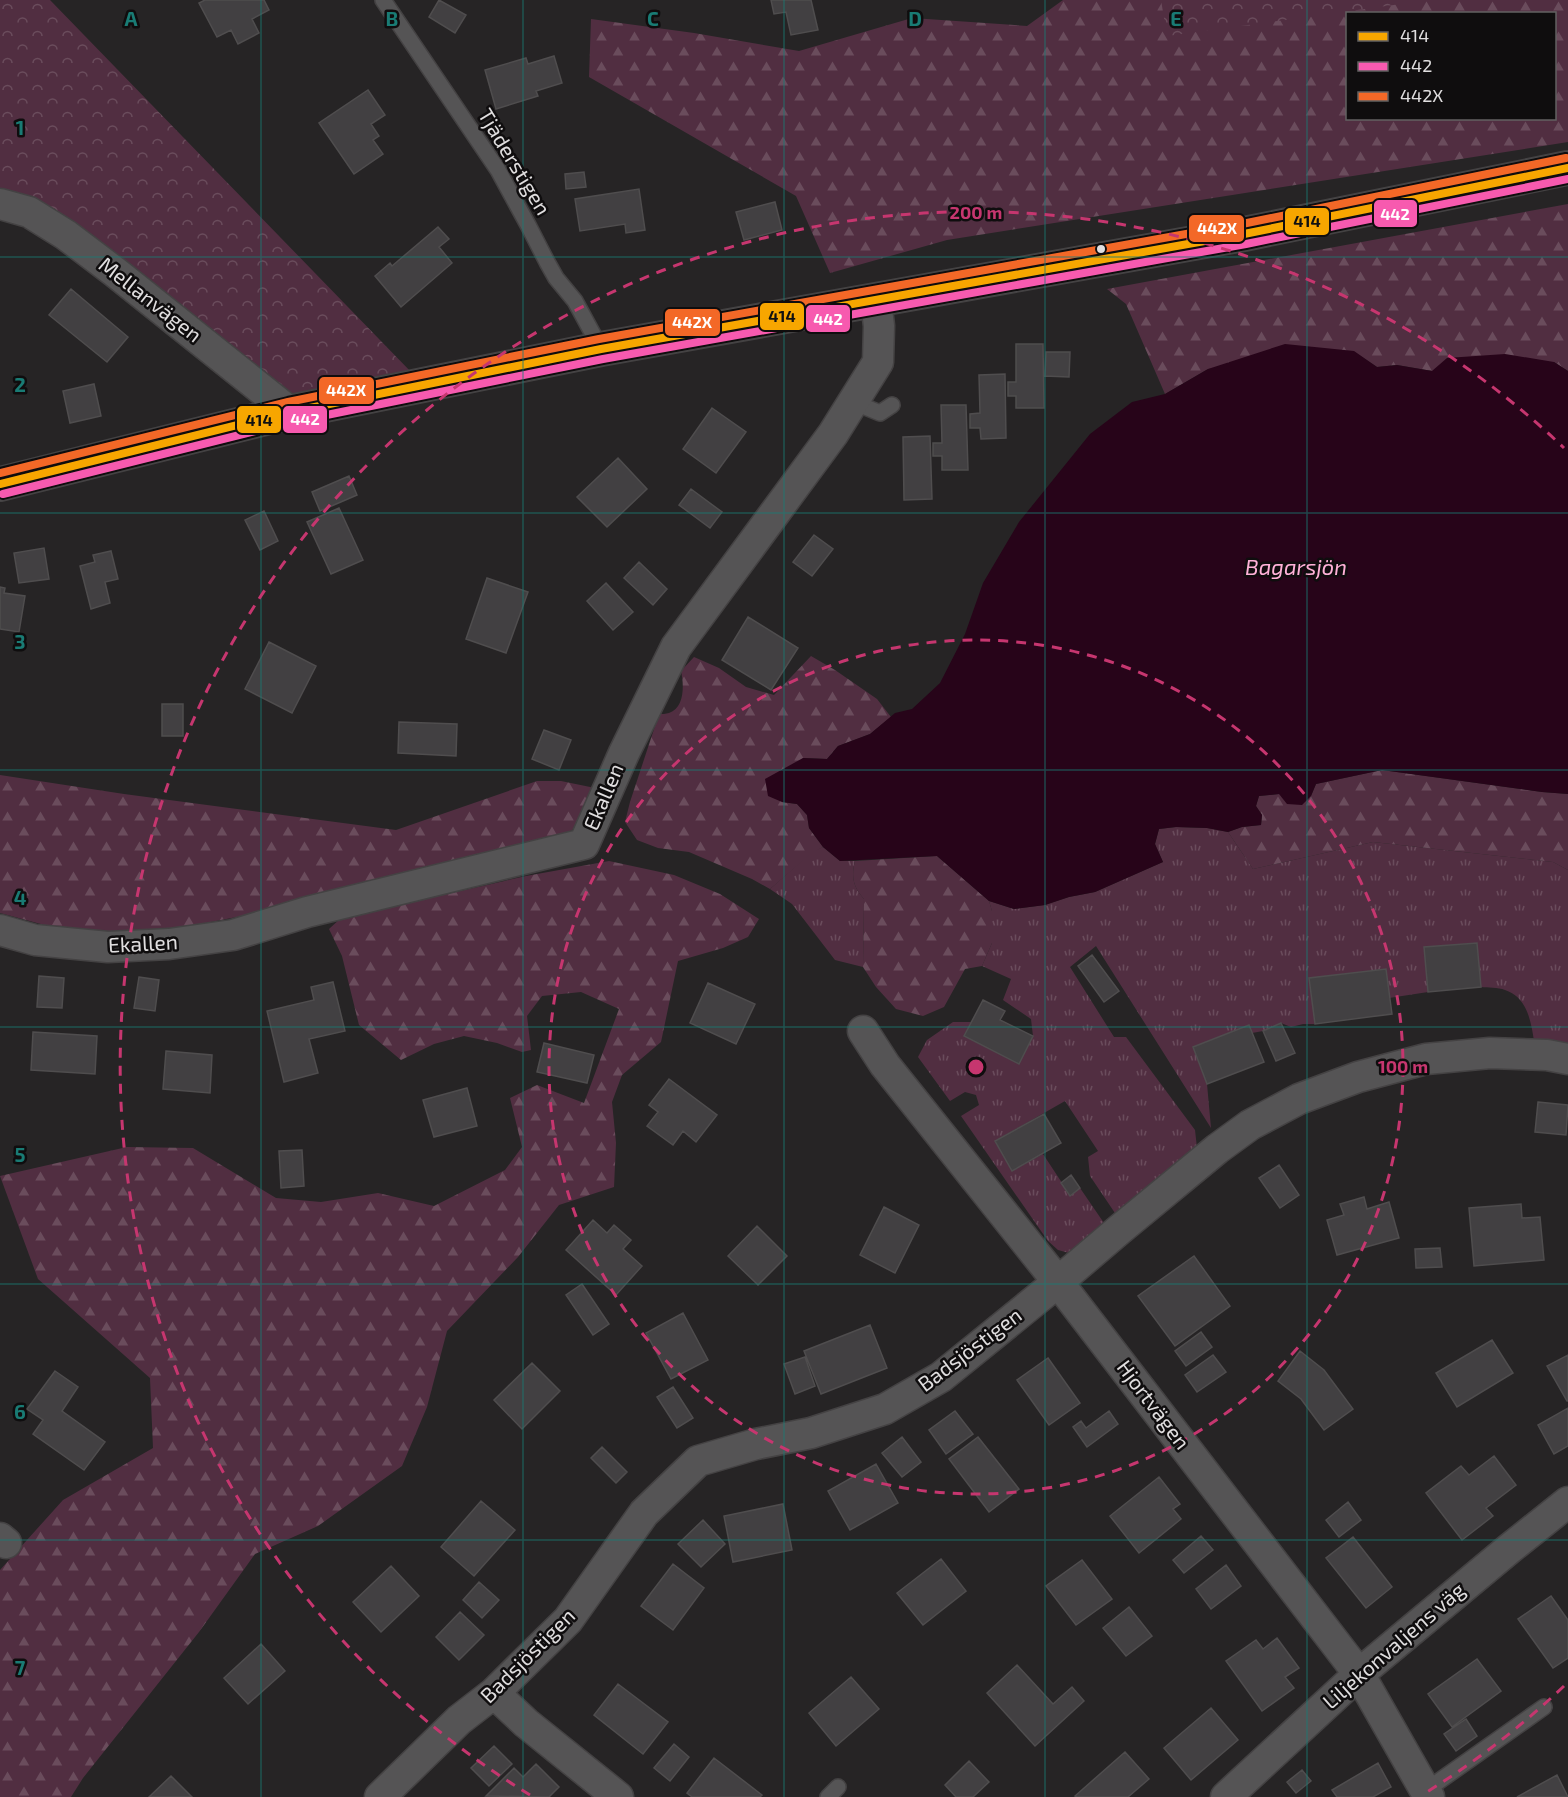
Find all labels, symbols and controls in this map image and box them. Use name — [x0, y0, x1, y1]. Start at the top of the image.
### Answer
text: A — [124, 6, 138, 30]
text: B — [386, 6, 398, 30]
text: C — [647, 6, 659, 30]
text: D — [908, 6, 922, 30]
text: E — [1170, 6, 1182, 30]
legend — [1346, 12, 1556, 120]
text: 414 — [1400, 24, 1429, 46]
text: 442 — [1400, 54, 1432, 76]
text: 442X — [1400, 84, 1443, 106]
street label: Tjäderstigen — [473, 103, 557, 219]
text: 1 — [16, 115, 24, 139]
line badge: 442 — [1373, 199, 1418, 228]
text: 200 m — [950, 201, 1002, 223]
text: 442 — [1380, 204, 1410, 223]
line badge: 414 — [1284, 207, 1330, 236]
text: 414 — [1293, 211, 1321, 230]
line badge: 442X — [1188, 214, 1245, 243]
text: 442X — [1197, 218, 1238, 237]
unlabelled marker — [1095, 243, 1107, 255]
street label: Mellanvägen — [95, 251, 207, 347]
line badge: 414 — [759, 302, 805, 331]
line badge: 442 — [805, 304, 851, 333]
text: 414 — [768, 306, 796, 325]
line badge: 442X — [664, 308, 721, 337]
text: 442 — [813, 309, 843, 328]
text: 442X — [672, 312, 713, 331]
text: 2 — [14, 372, 26, 396]
line badge: 442X — [318, 376, 375, 405]
text: 442X — [326, 380, 367, 399]
line badge: 414 — [236, 405, 282, 434]
line badge: 442 — [282, 405, 328, 434]
text: 442 — [290, 409, 320, 428]
text: 414 — [245, 410, 273, 429]
water label: Bagarsjön — [1245, 553, 1347, 580]
text: 3 — [14, 629, 26, 653]
street label: Ekallen — [577, 759, 628, 833]
text: 4 — [14, 885, 27, 909]
street label: Ekallen — [107, 928, 178, 957]
text: 100 m — [1378, 1055, 1428, 1077]
centre of rings — [966, 1057, 986, 1077]
text: 5 — [14, 1142, 26, 1166]
street label: Badsjöstigen — [912, 1302, 1027, 1397]
street label: Hjortvägen — [1112, 1355, 1196, 1454]
text: 6 — [14, 1399, 26, 1423]
street label: Liljekonvaljens väg — [1317, 1576, 1470, 1714]
street label: Badsjöstigen — [474, 1602, 580, 1708]
text: 7 — [15, 1655, 26, 1679]

